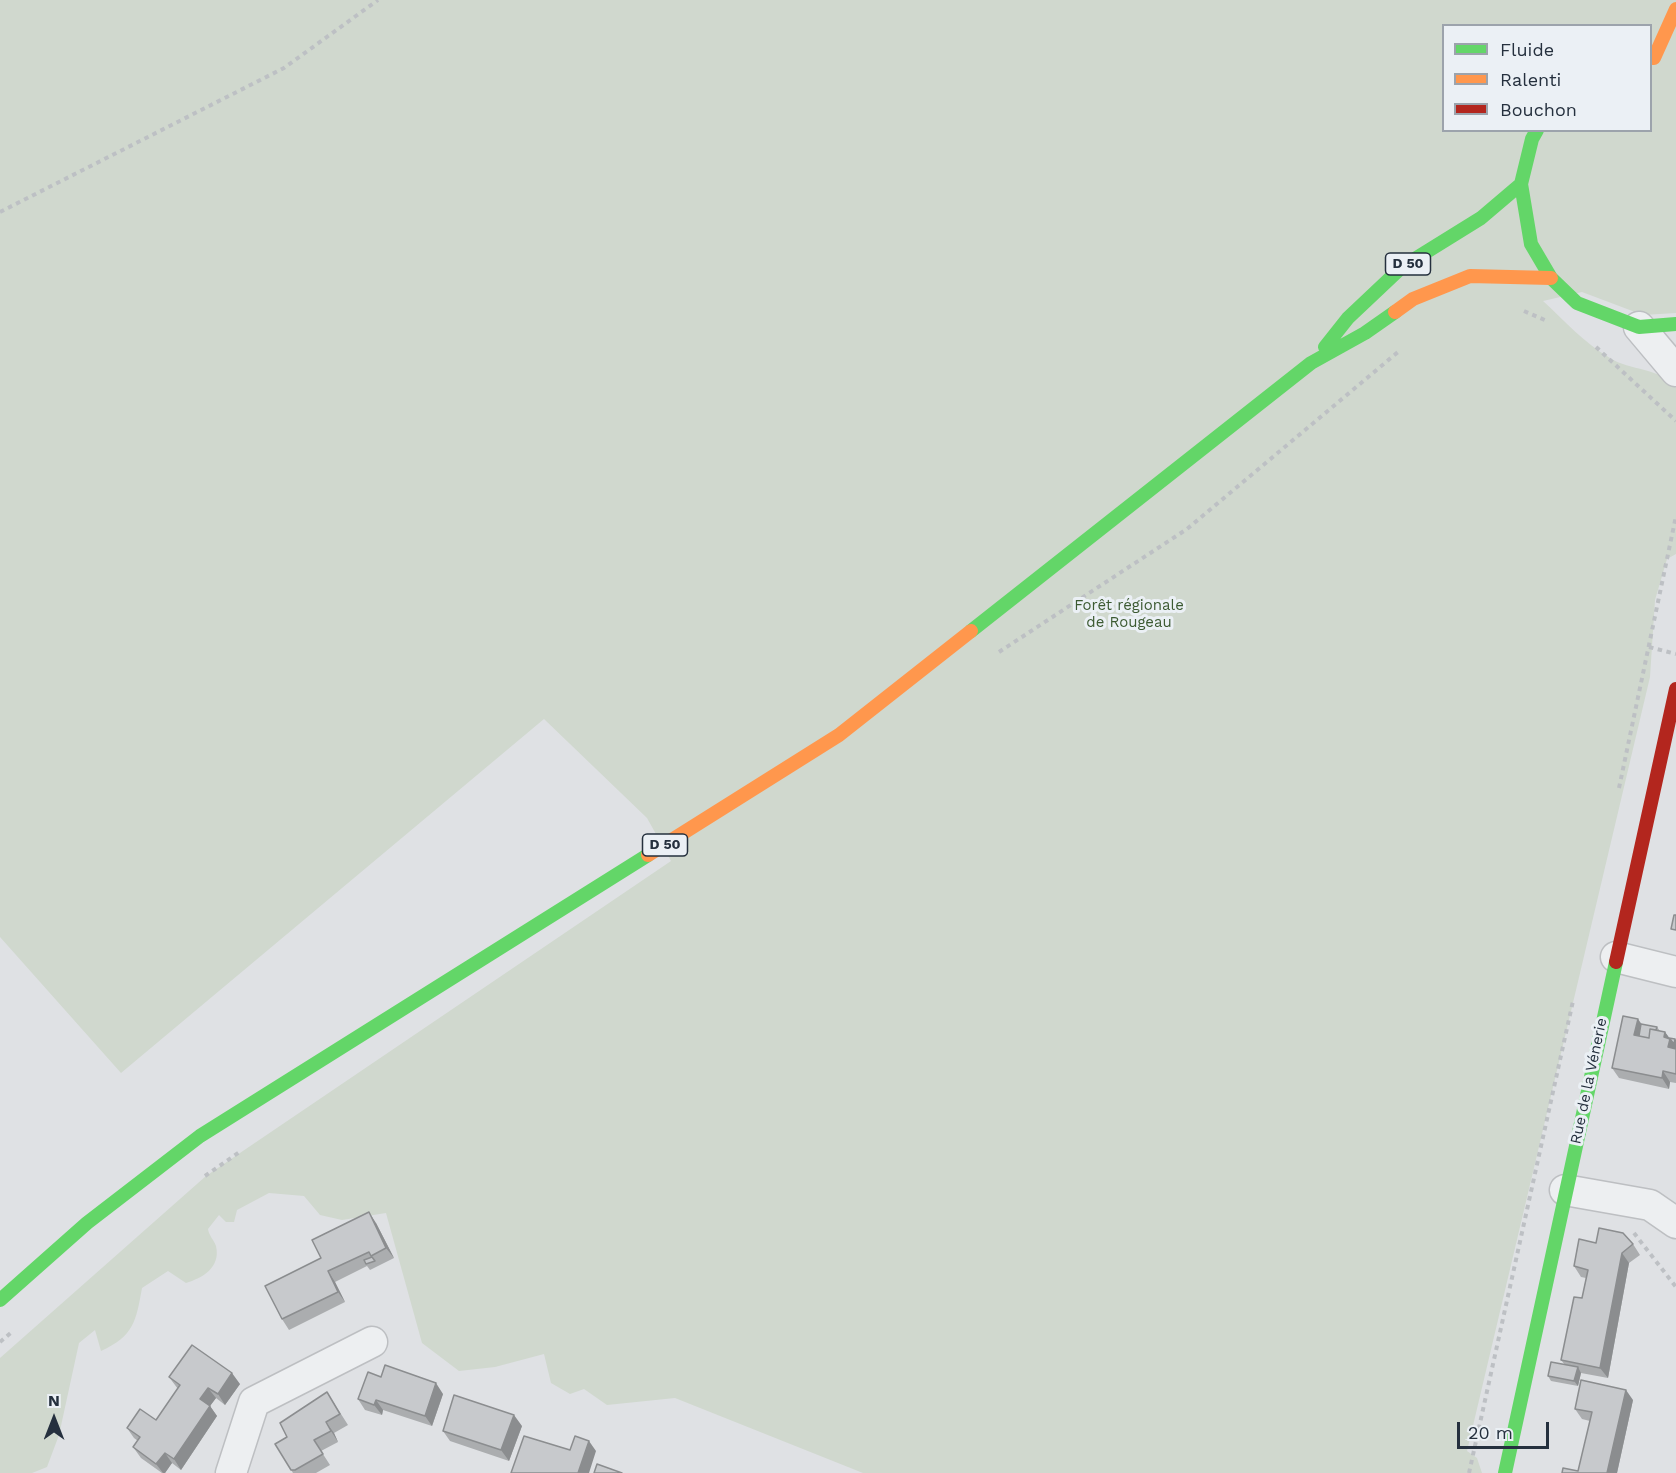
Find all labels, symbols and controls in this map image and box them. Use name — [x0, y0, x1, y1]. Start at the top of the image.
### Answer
legend — [1442, 24, 1652, 132]
text: Fluide — [1500, 39, 1554, 60]
text: Ralenti — [1500, 69, 1561, 90]
text: Bouchon — [1500, 99, 1577, 120]
road number: D 50 — [1386, 253, 1430, 275]
park label: Forêt régionale de Rougeau — [1074, 597, 1184, 632]
road number: D 50 — [642, 834, 688, 856]
street label: Rue de la Vénerie — [1567, 1016, 1611, 1146]
north arrow — [24, 1389, 84, 1449]
text: N — [48, 1391, 60, 1410]
scale bar — [1460, 1410, 1552, 1448]
text: 20 m — [1468, 1422, 1513, 1443]

